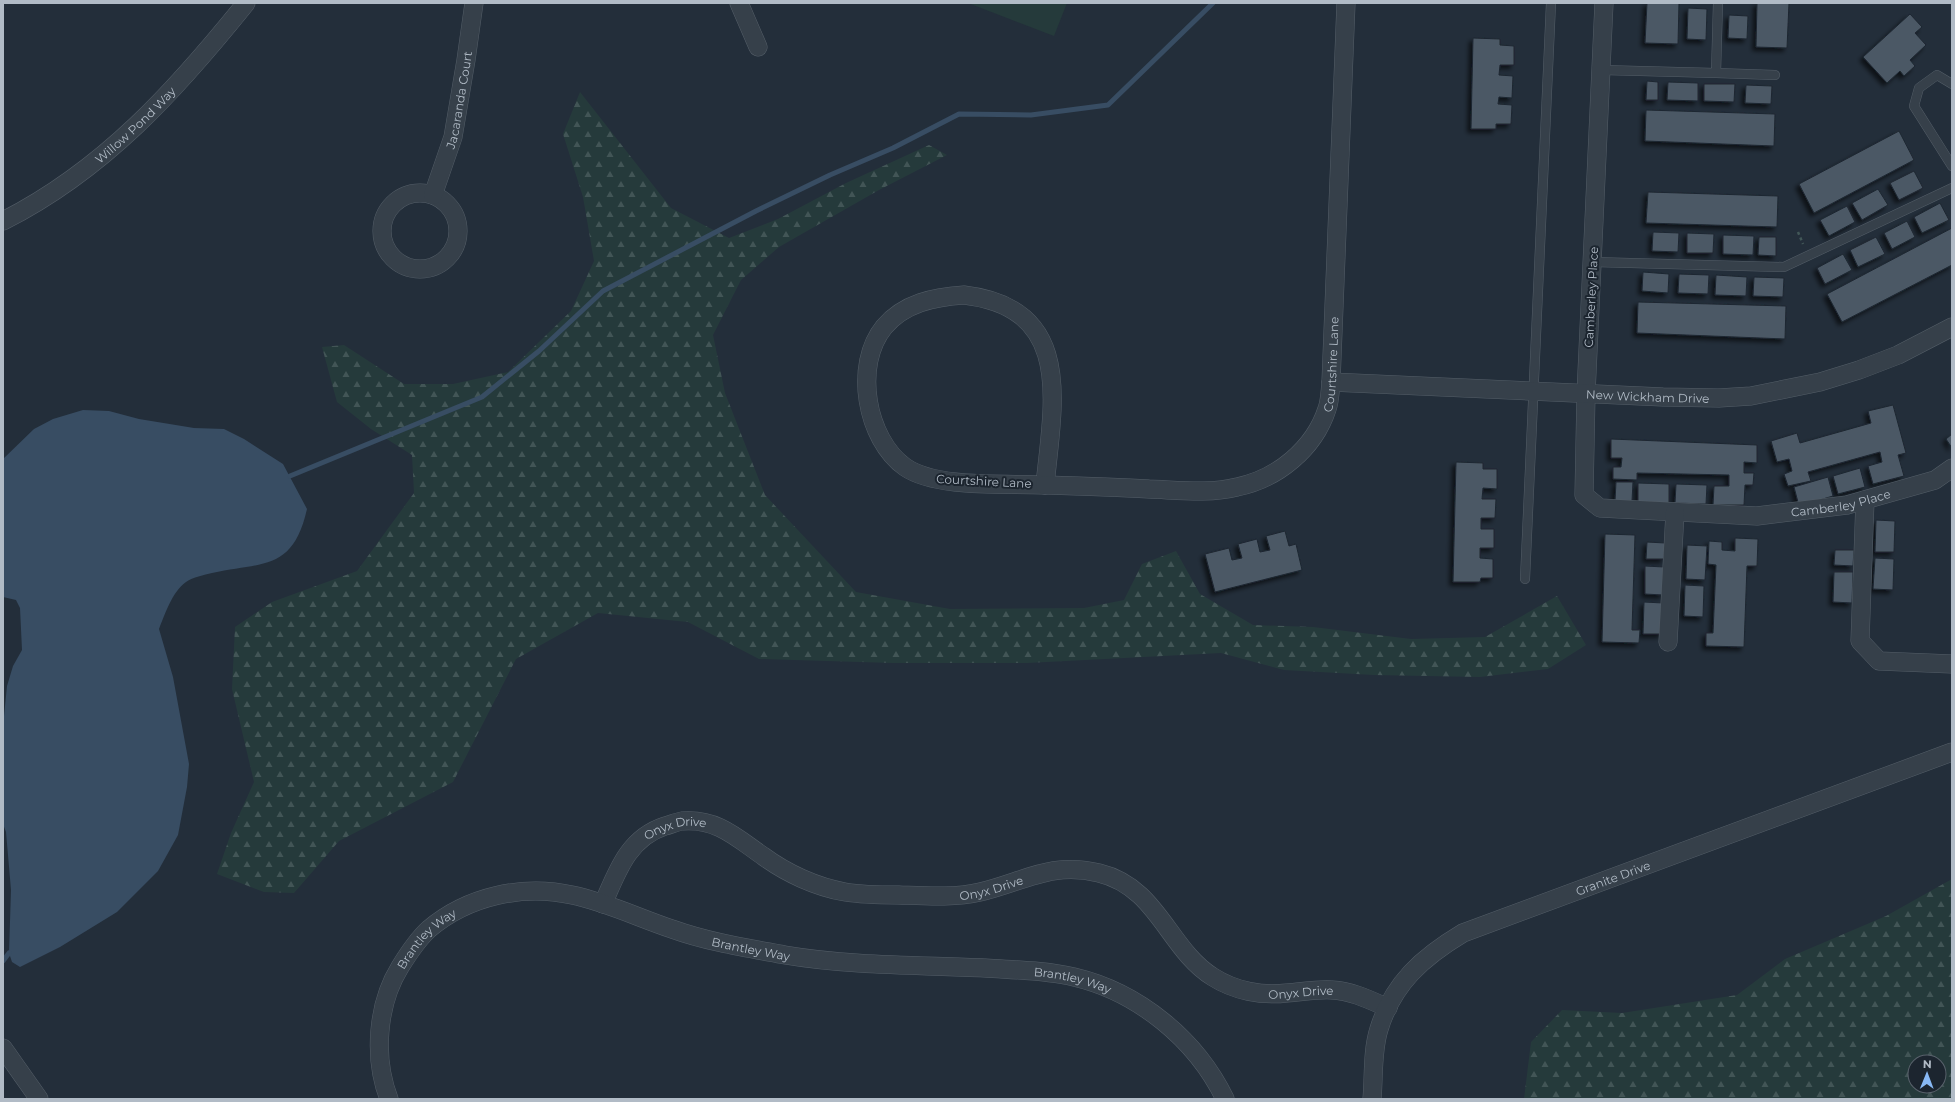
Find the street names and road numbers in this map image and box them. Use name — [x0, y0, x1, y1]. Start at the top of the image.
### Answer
street label: Jacaranda Court — [442, 50, 475, 151]
street label: Willow Pond Way — [91, 83, 179, 166]
street label: Camberley Place — [1581, 246, 1601, 348]
street label: Courtshire Lane — [1319, 316, 1341, 414]
street label: New Wickham Drive — [1586, 386, 1709, 405]
street label: Courtshire Lane — [936, 471, 1032, 491]
street label: Camberley Place — [1790, 486, 1892, 519]
street label: Onyx Drive — [640, 813, 708, 843]
street label: Granite Drive — [1573, 857, 1652, 898]
street label: Onyx Drive — [958, 872, 1025, 903]
street label: Brantley Way — [393, 905, 459, 972]
street label: Brantley Way — [710, 933, 792, 963]
street label: Brantley Way — [1033, 964, 1114, 997]
street label: Onyx Drive — [1268, 982, 1334, 1001]

